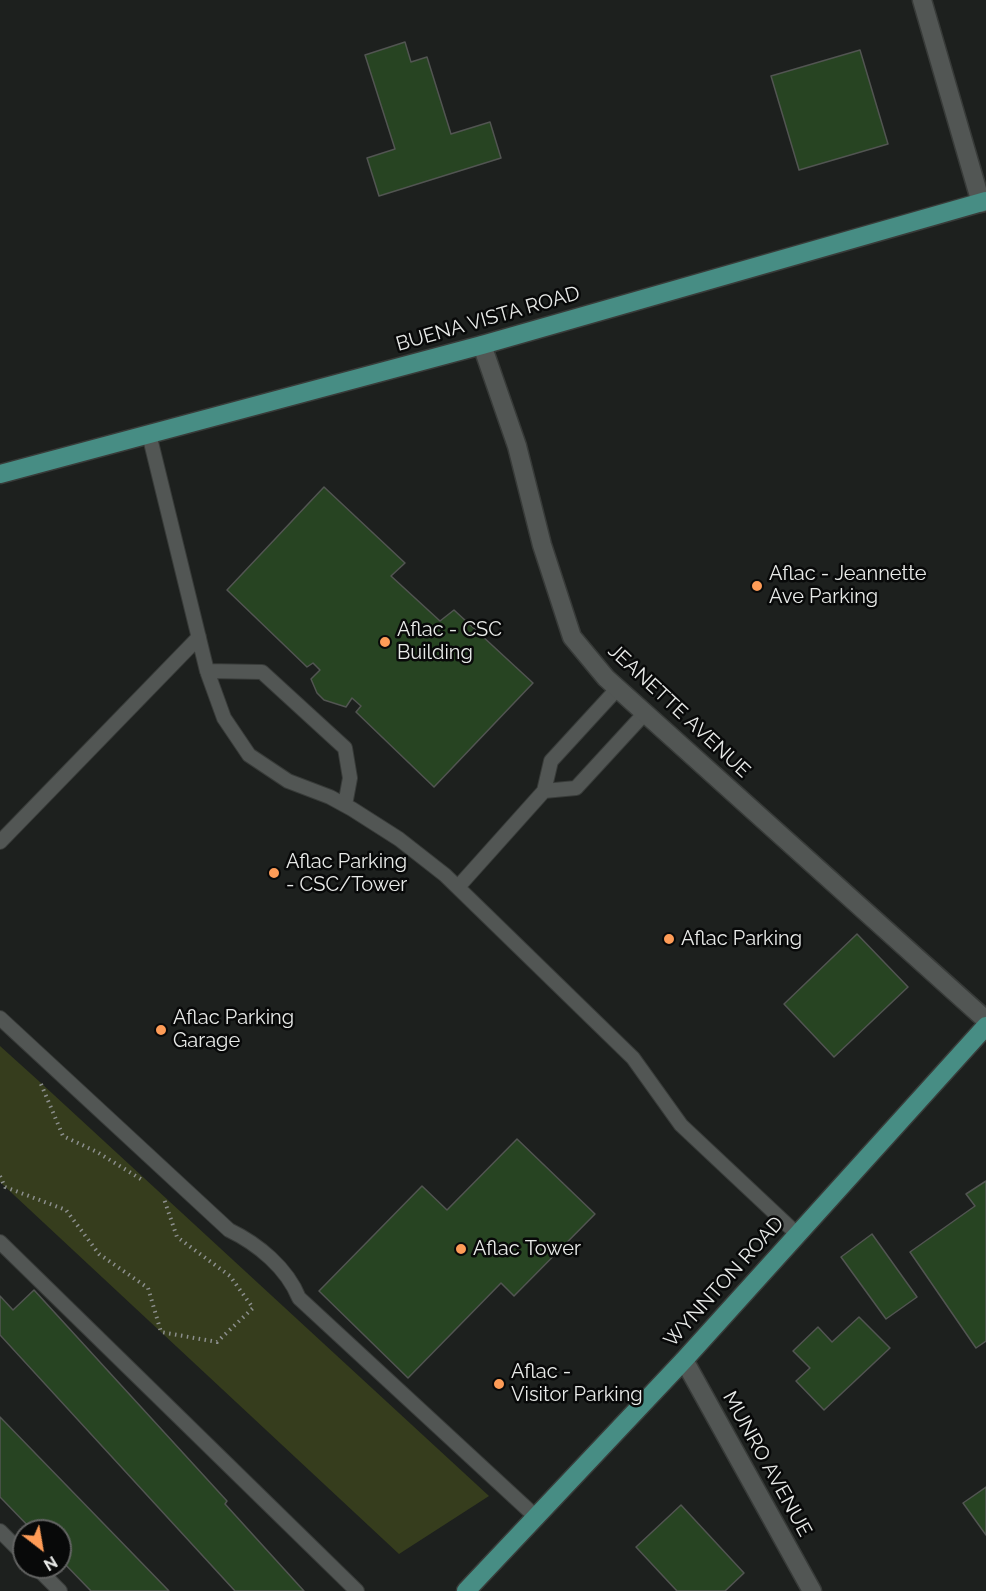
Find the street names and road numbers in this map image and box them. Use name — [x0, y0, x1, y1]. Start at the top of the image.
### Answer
street label: BUENA VISTA ROAD — [393, 281, 583, 357]
street label: JEANETTE AVENUE — [603, 639, 755, 783]
street label: WYNNTON ROAD — [659, 1212, 789, 1352]
street label: MUNRO AVENUE — [717, 1387, 817, 1541]

